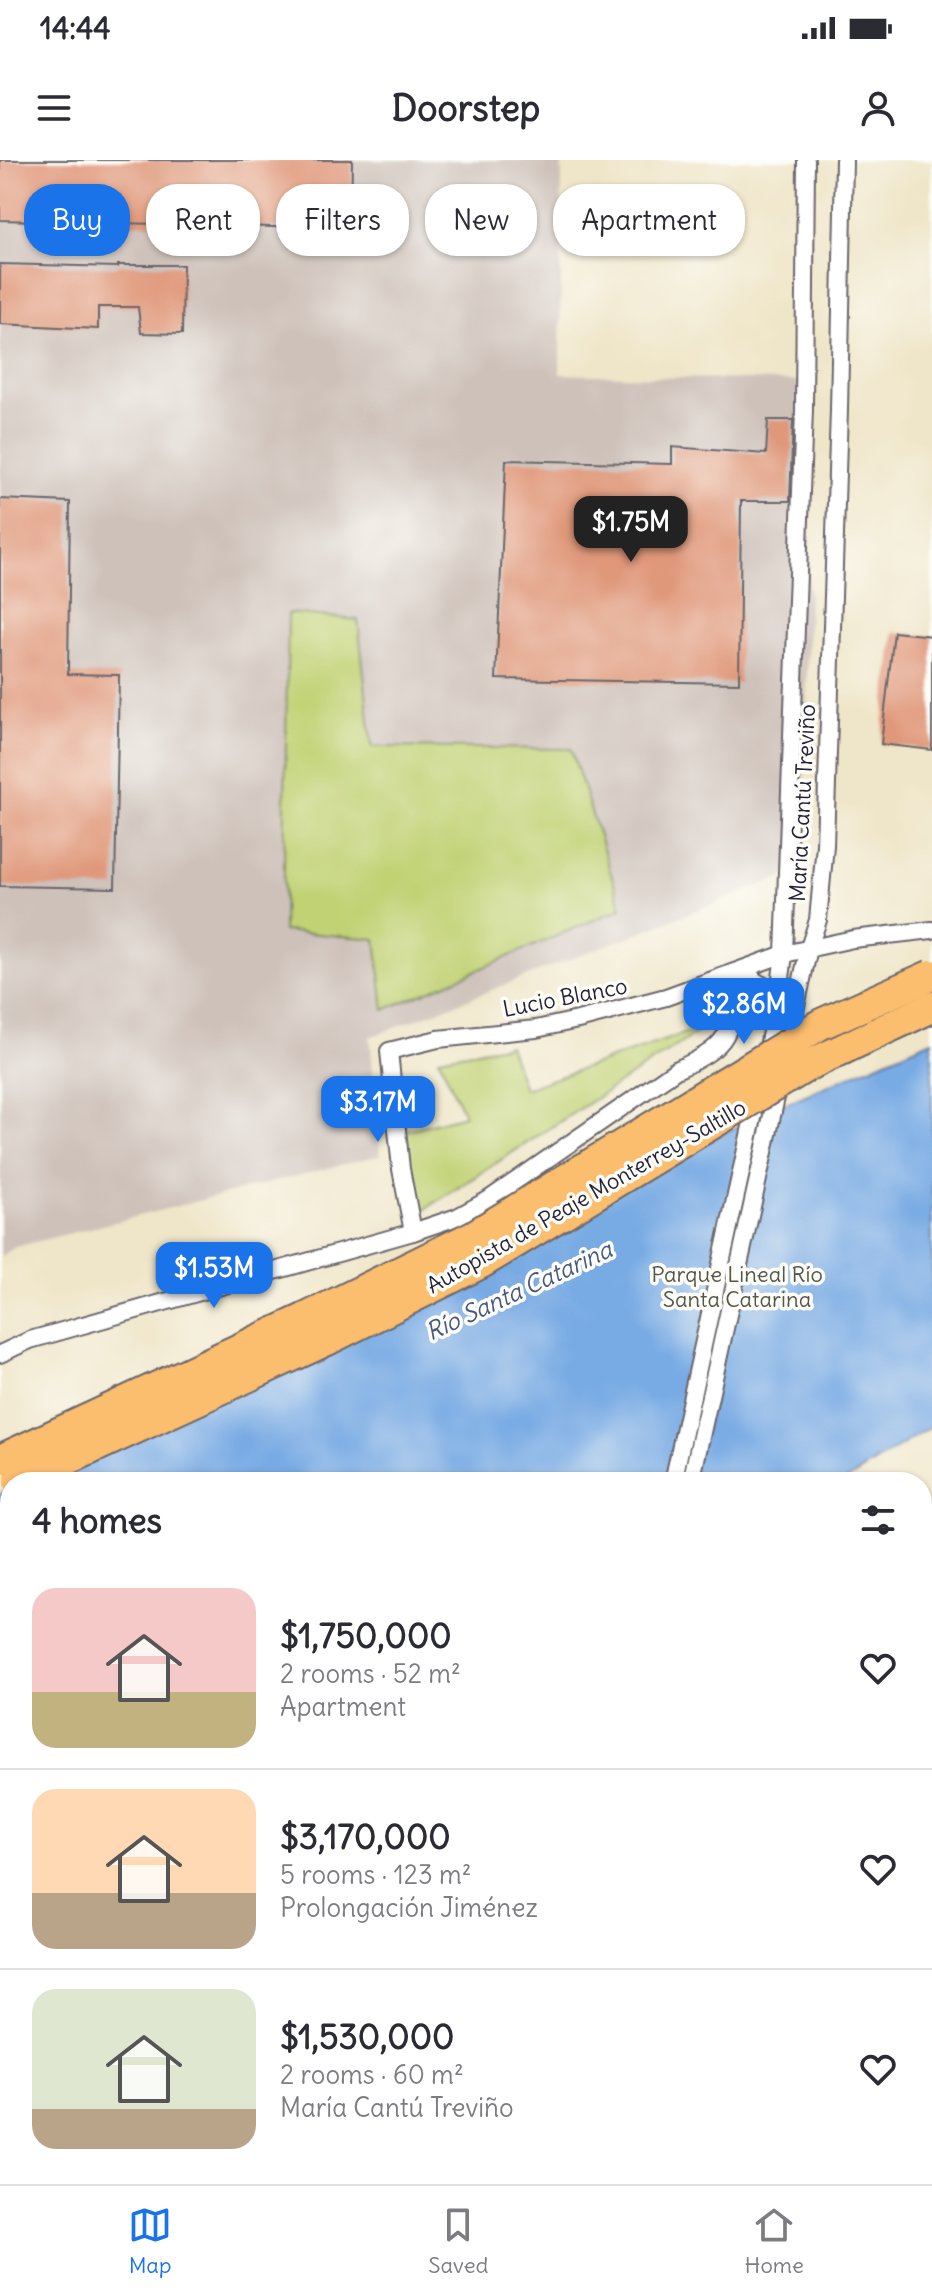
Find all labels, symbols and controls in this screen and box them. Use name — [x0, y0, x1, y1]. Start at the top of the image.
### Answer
text: 14:44 — [40, 9, 111, 47]
icon: menu — [32, 86, 76, 130]
text: Doorstep — [392, 86, 540, 131]
icon: person — [856, 86, 900, 130]
chip: Buy — [24, 184, 130, 256]
chip: Rent — [146, 184, 260, 256]
chip: Filters — [276, 184, 409, 256]
chip: New — [425, 184, 537, 256]
chip: Apartment — [553, 184, 745, 256]
pin: $1.75M — [566, 496, 696, 564]
text: $1.75M — [592, 505, 670, 538]
street label: María Cantú Treviño — [783, 704, 821, 902]
street label: Lucio Blanco — [500, 971, 630, 1023]
pin: $2.86M — [679, 978, 809, 1046]
text: $2.86M — [701, 987, 787, 1020]
pin: $3.17M — [313, 1076, 443, 1144]
text: $3.17M — [339, 1085, 417, 1118]
street label: Autopista de Peaje Monterrey-Saltillo — [421, 1093, 751, 1299]
water label: Río Santa Catarina — [421, 1233, 618, 1346]
pin: $1.53M — [149, 1242, 279, 1310]
text: $1.53M — [174, 1251, 254, 1284]
park label: Parque Lineal Río Santa Catarina — [651, 1260, 823, 1313]
icon: filters — [856, 1498, 900, 1542]
text: 4 homes — [32, 1499, 162, 1542]
text: $1,750,000 — [280, 1614, 452, 1657]
icon: home — [96, 1620, 192, 1716]
icon: heart — [856, 1646, 900, 1690]
text: 2 rooms · 52 m² — [280, 1657, 461, 1690]
text: Apartment — [280, 1690, 406, 1723]
text: $3,170,000 — [280, 1815, 451, 1858]
icon: home — [96, 1821, 192, 1917]
icon: heart — [856, 1847, 900, 1891]
text: 5 rooms · 123 m² — [280, 1858, 472, 1891]
text: Prolongación Jiménez — [280, 1891, 538, 1924]
text: $1,530,000 — [280, 2015, 454, 2058]
icon: home — [96, 2021, 192, 2117]
icon: heart — [856, 2047, 900, 2091]
text: 2 rooms · 60 m² — [280, 2058, 464, 2091]
text: María Cantú Treviño — [280, 2091, 514, 2124]
tab: Map — [128, 2203, 172, 2279]
tab: Saved — [428, 2203, 488, 2279]
tab: Home — [745, 2203, 804, 2279]

